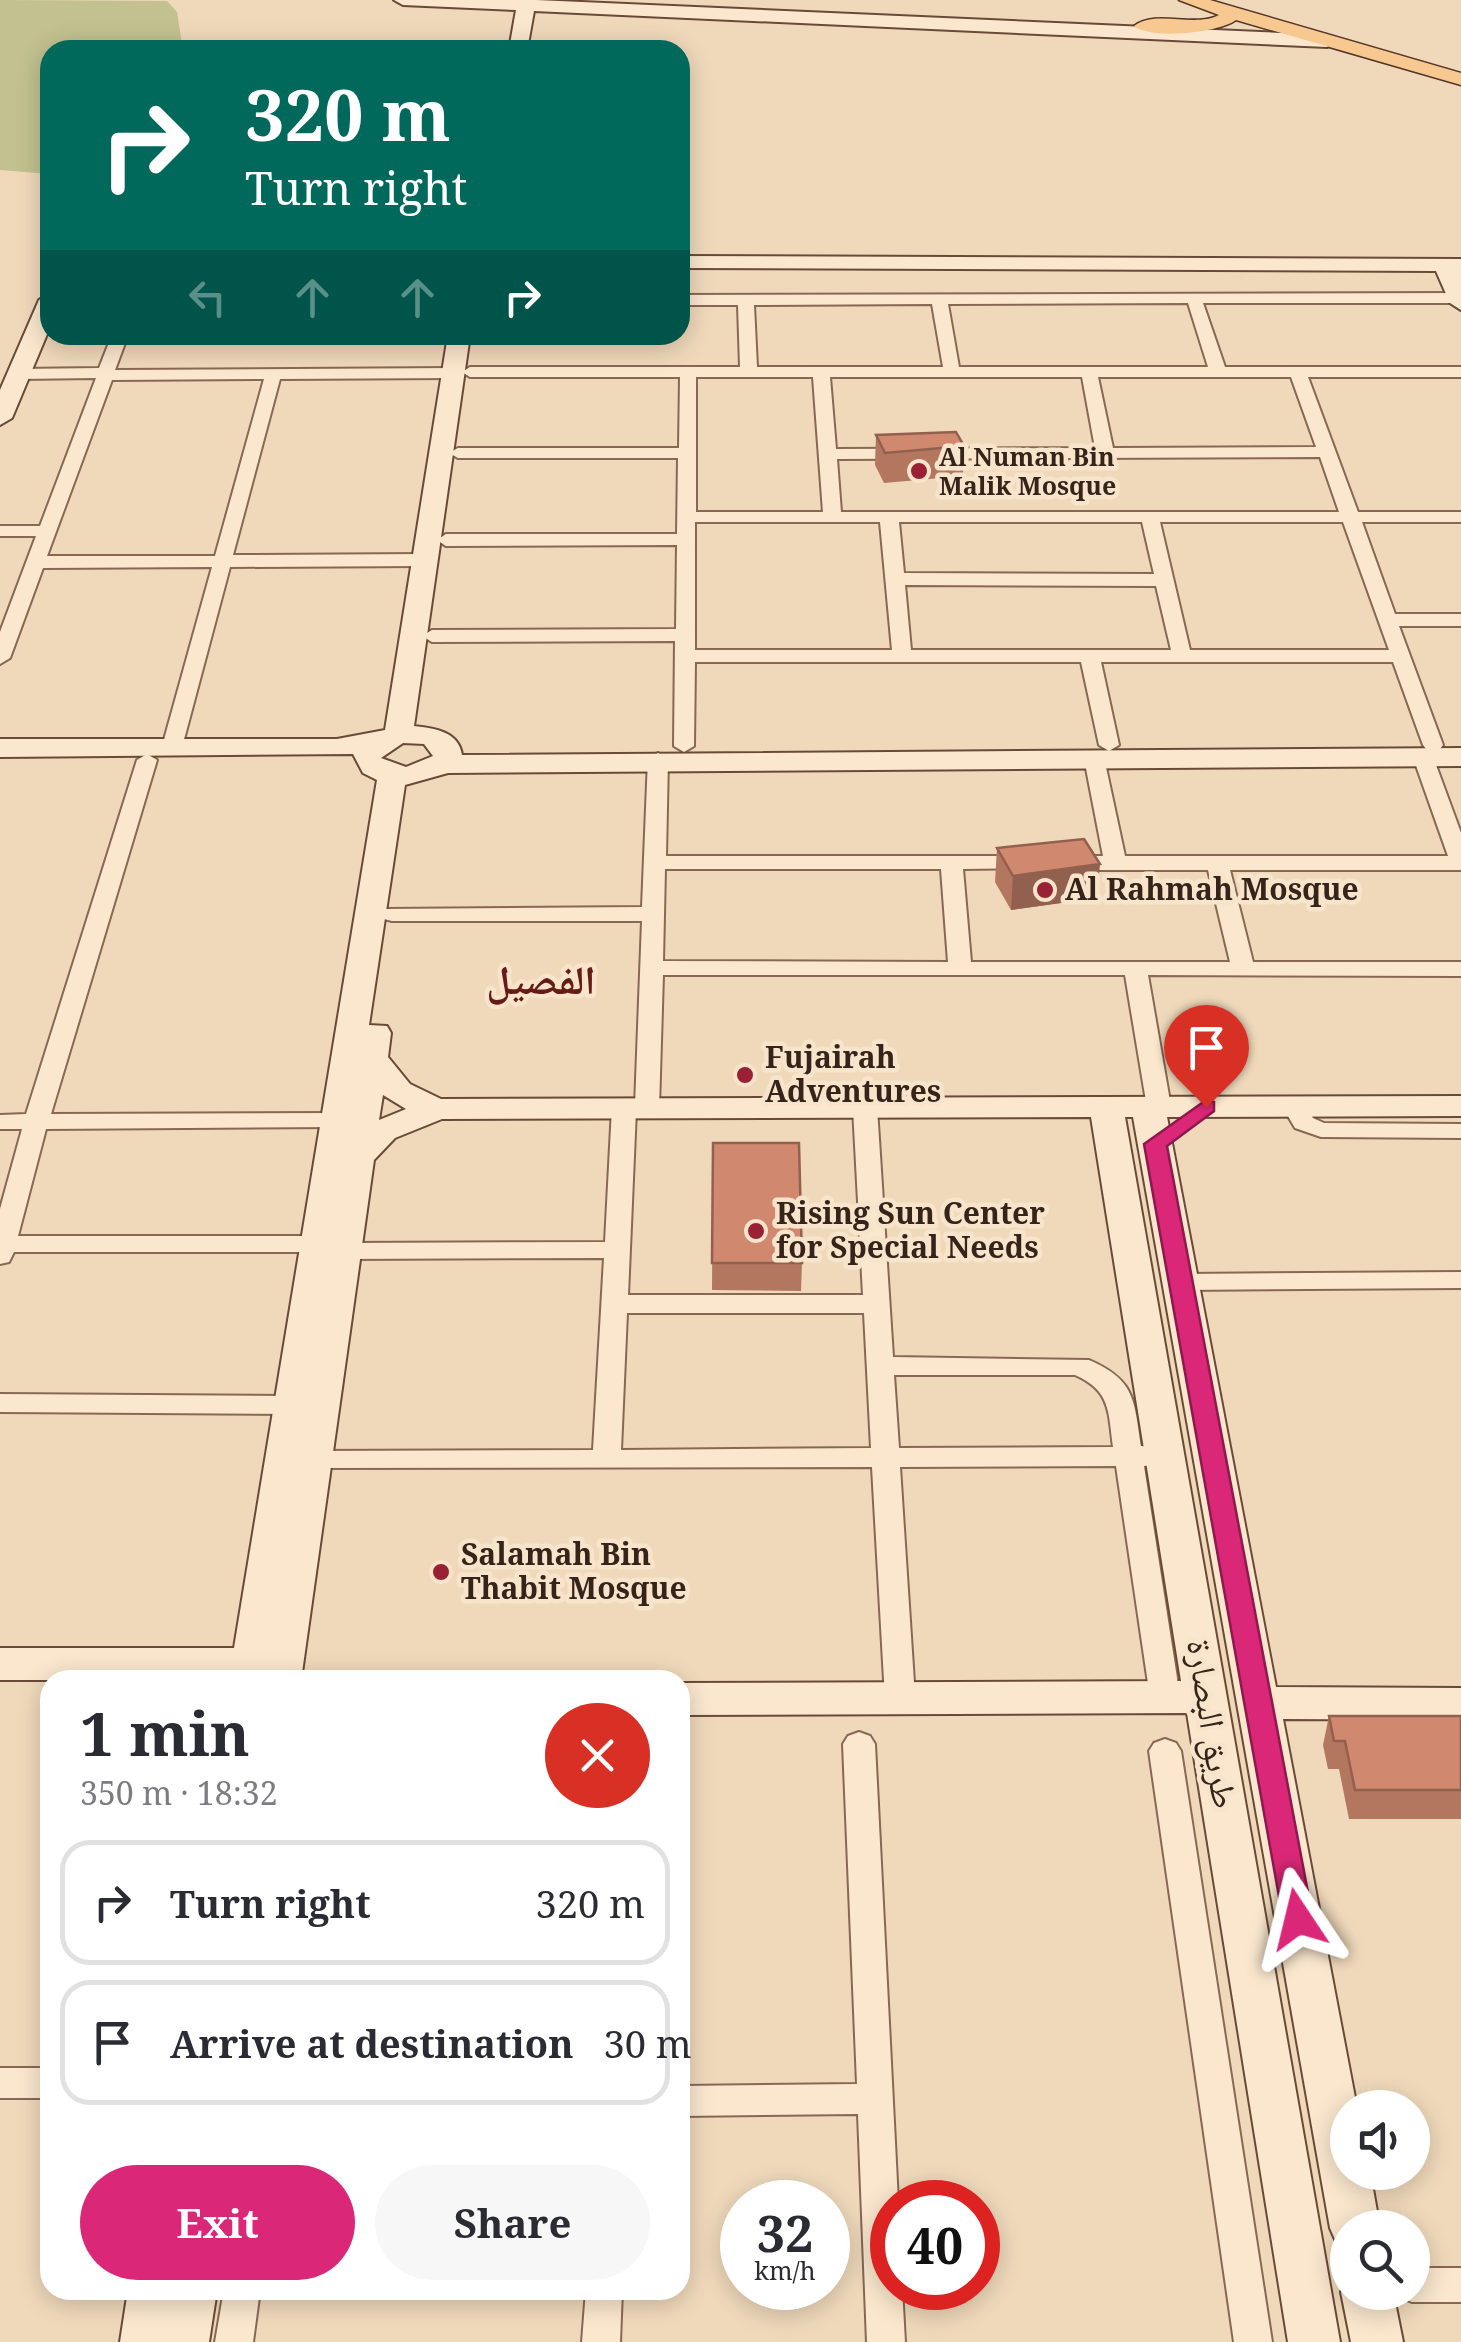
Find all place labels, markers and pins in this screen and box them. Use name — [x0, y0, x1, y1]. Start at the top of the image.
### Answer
place label: Al Numan Bin Malik Mosque — [939, 439, 1116, 502]
marker: Al Numan Bin Malik Mosque — [908, 460, 930, 482]
place label: Al Rahmah Mosque — [1065, 868, 1359, 909]
marker: Al Rahmah Mosque — [1034, 879, 1056, 901]
pin — [1164, 1005, 1249, 1108]
place label: Fujairah Adventures — [765, 1036, 941, 1111]
marker: Fujairah Adventures — [734, 1064, 756, 1086]
place label: Rising Sun Center for Special Needs — [776, 1192, 1045, 1267]
marker: Rising Sun Center for Special Needs — [745, 1220, 767, 1242]
place label: Salamah Bin Thabit Mosque — [461, 1533, 687, 1608]
marker: Salamah Bin Thabit Mosque — [430, 1561, 452, 1583]

